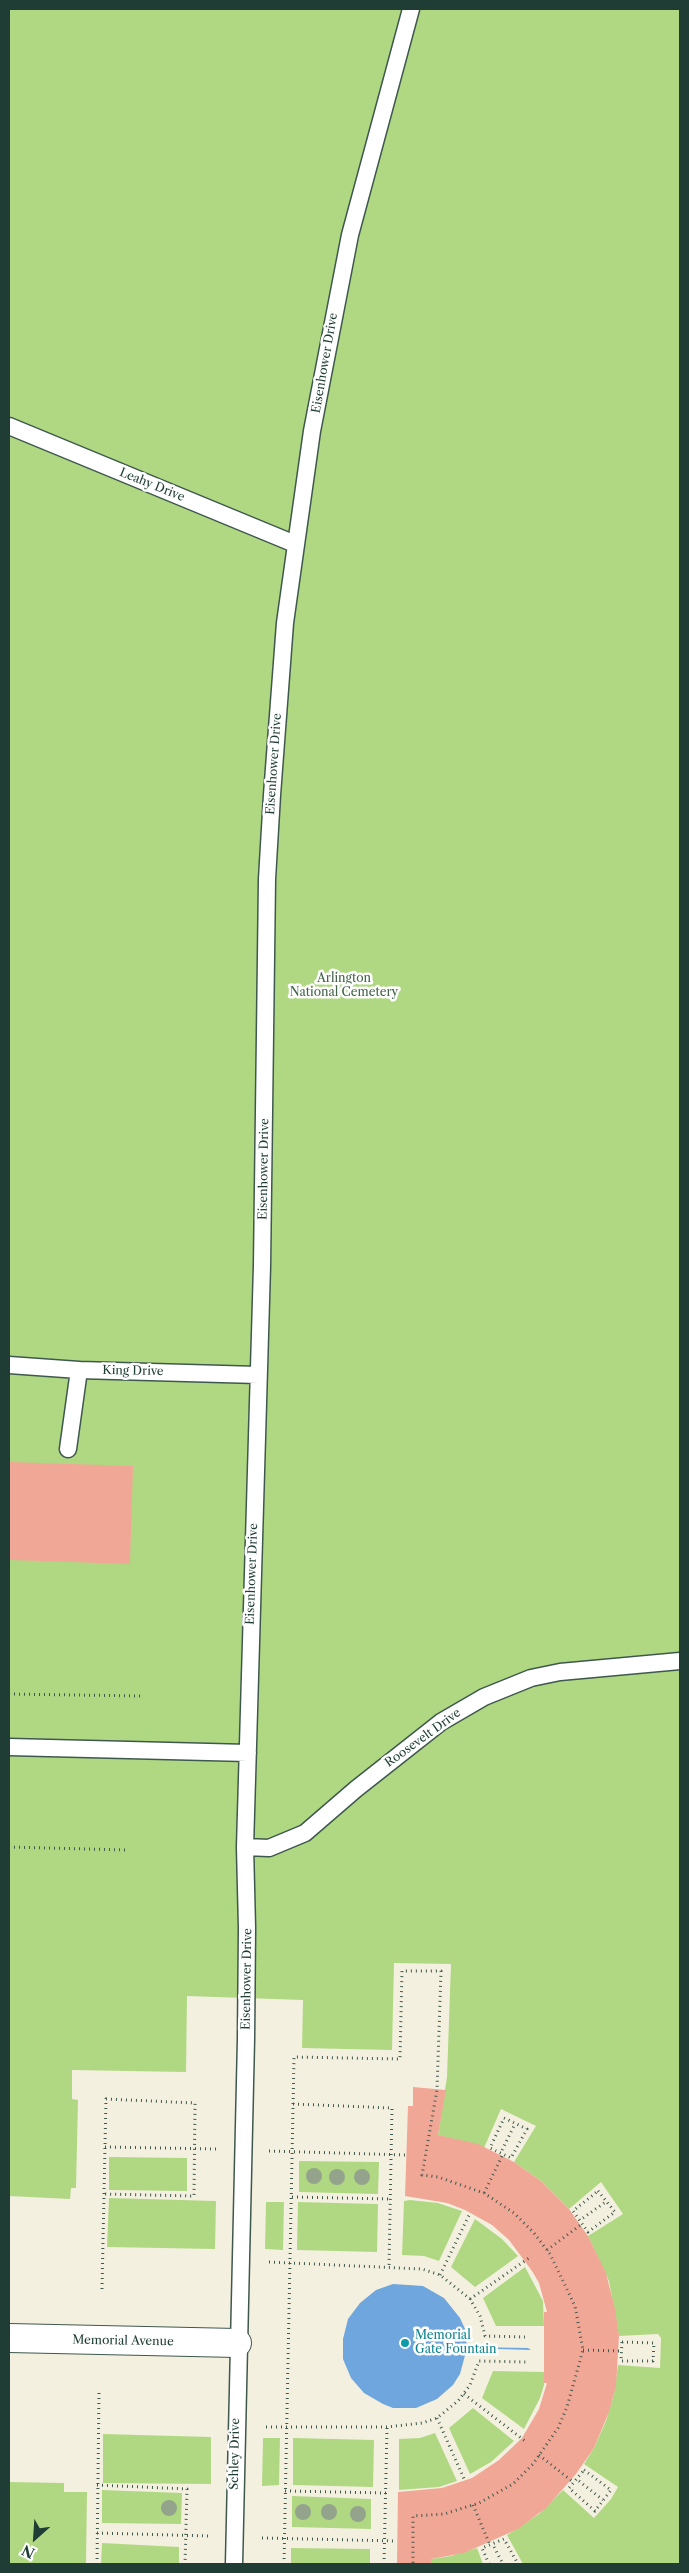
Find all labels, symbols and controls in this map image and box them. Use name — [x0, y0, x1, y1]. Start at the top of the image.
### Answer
street label: Eisenhower Drive — [309, 312, 341, 414]
street label: Leahy Drive — [117, 465, 187, 505]
street label: Eisenhower Drive — [263, 713, 285, 815]
park label: Arlington National Cemetery — [290, 972, 398, 1000]
street label: Eisenhower Drive — [256, 1118, 272, 1220]
street label: King Drive — [102, 1363, 164, 1379]
street label: Eisenhower Drive — [243, 1523, 261, 1625]
street label: Roosevelt Drive — [382, 1706, 464, 1770]
street label: Eisenhower Drive — [239, 1928, 255, 2030]
place label: Memorial Gate Fountain — [415, 2329, 496, 2357]
street label: Memorial Avenue — [72, 2333, 174, 2349]
marker: Memorial Gate Fountain — [399, 2337, 411, 2349]
street label: Schley Drive — [227, 2418, 243, 2490]
north arrow — [10, 2513, 60, 2563]
text: N — [19, 2541, 38, 2562]

